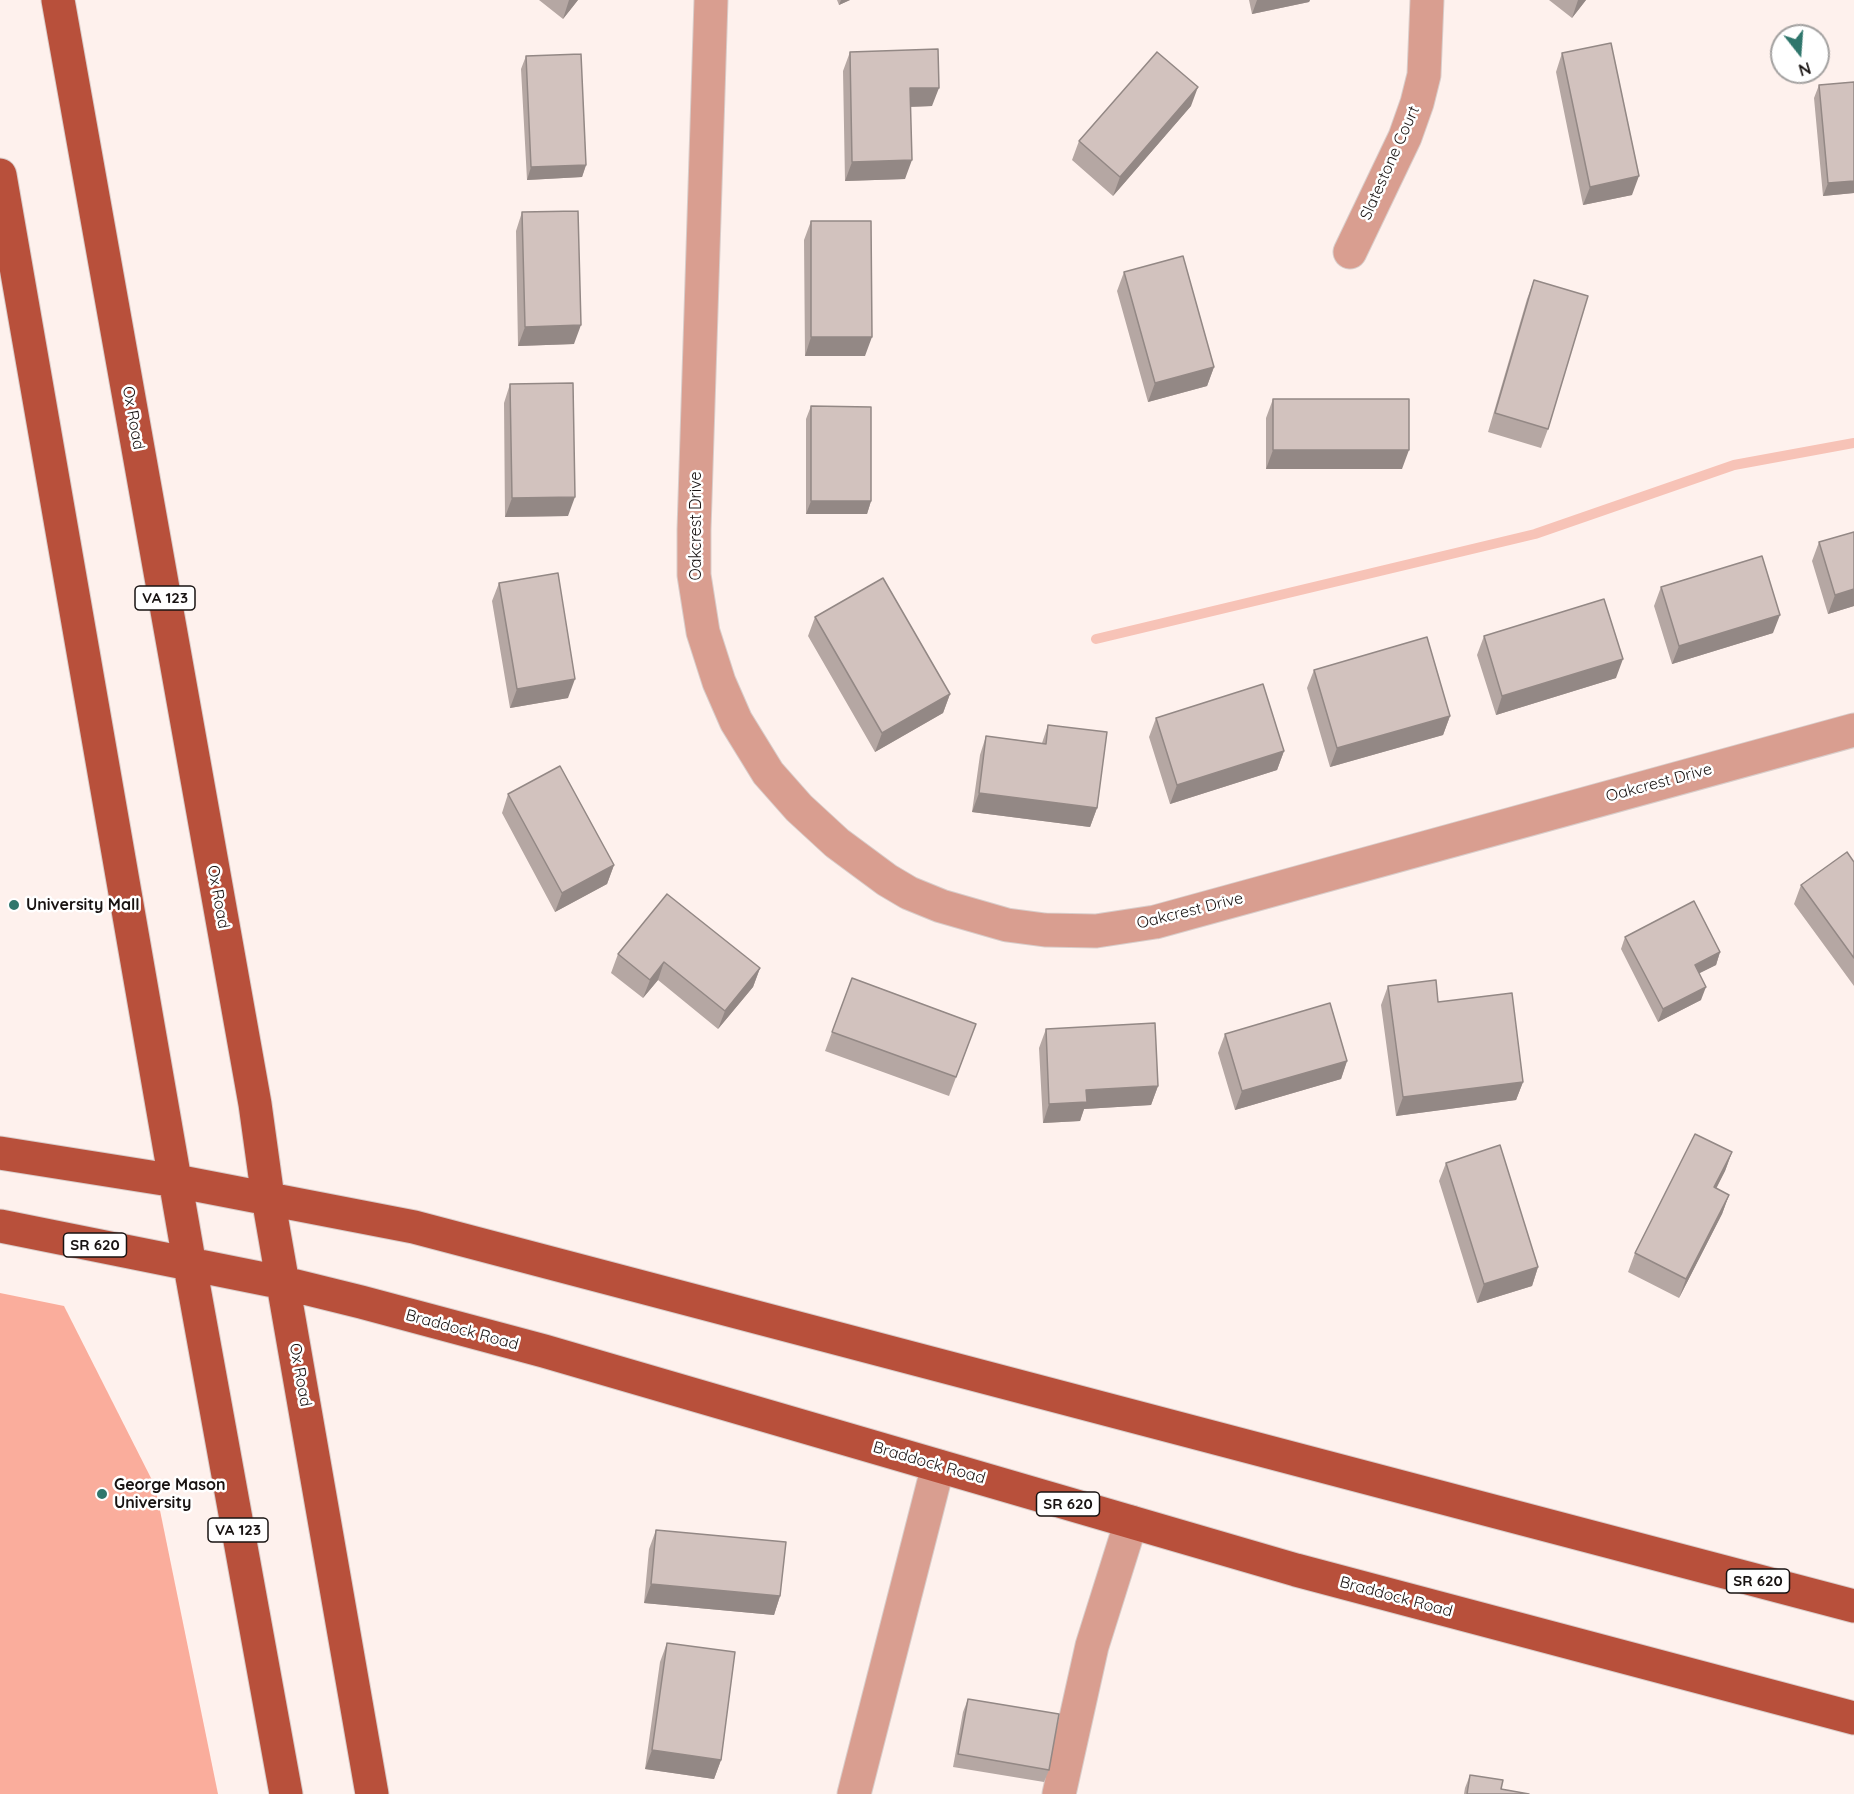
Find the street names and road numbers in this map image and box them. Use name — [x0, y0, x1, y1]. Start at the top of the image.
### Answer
street label: Slatestone Court — [1356, 103, 1424, 223]
street label: Ox Road — [118, 385, 148, 451]
street label: Oakcrest Drive — [686, 471, 706, 581]
road number: VA 123 — [135, 586, 195, 610]
street label: Oakcrest Drive — [1604, 760, 1714, 806]
street label: Ox Road — [203, 864, 233, 930]
street label: Oakcrest Drive — [1135, 888, 1245, 934]
road number: SR 620 — [64, 1233, 127, 1257]
street label: Braddock Road — [403, 1306, 521, 1354]
street label: Ox Road — [285, 1342, 315, 1408]
street label: Braddock Road — [871, 1438, 987, 1488]
road number: SR 620 — [1036, 1492, 1100, 1516]
road number: VA 123 — [208, 1518, 268, 1542]
road number: SR 620 — [1726, 1569, 1790, 1593]
street label: Braddock Road — [1337, 1573, 1455, 1621]

